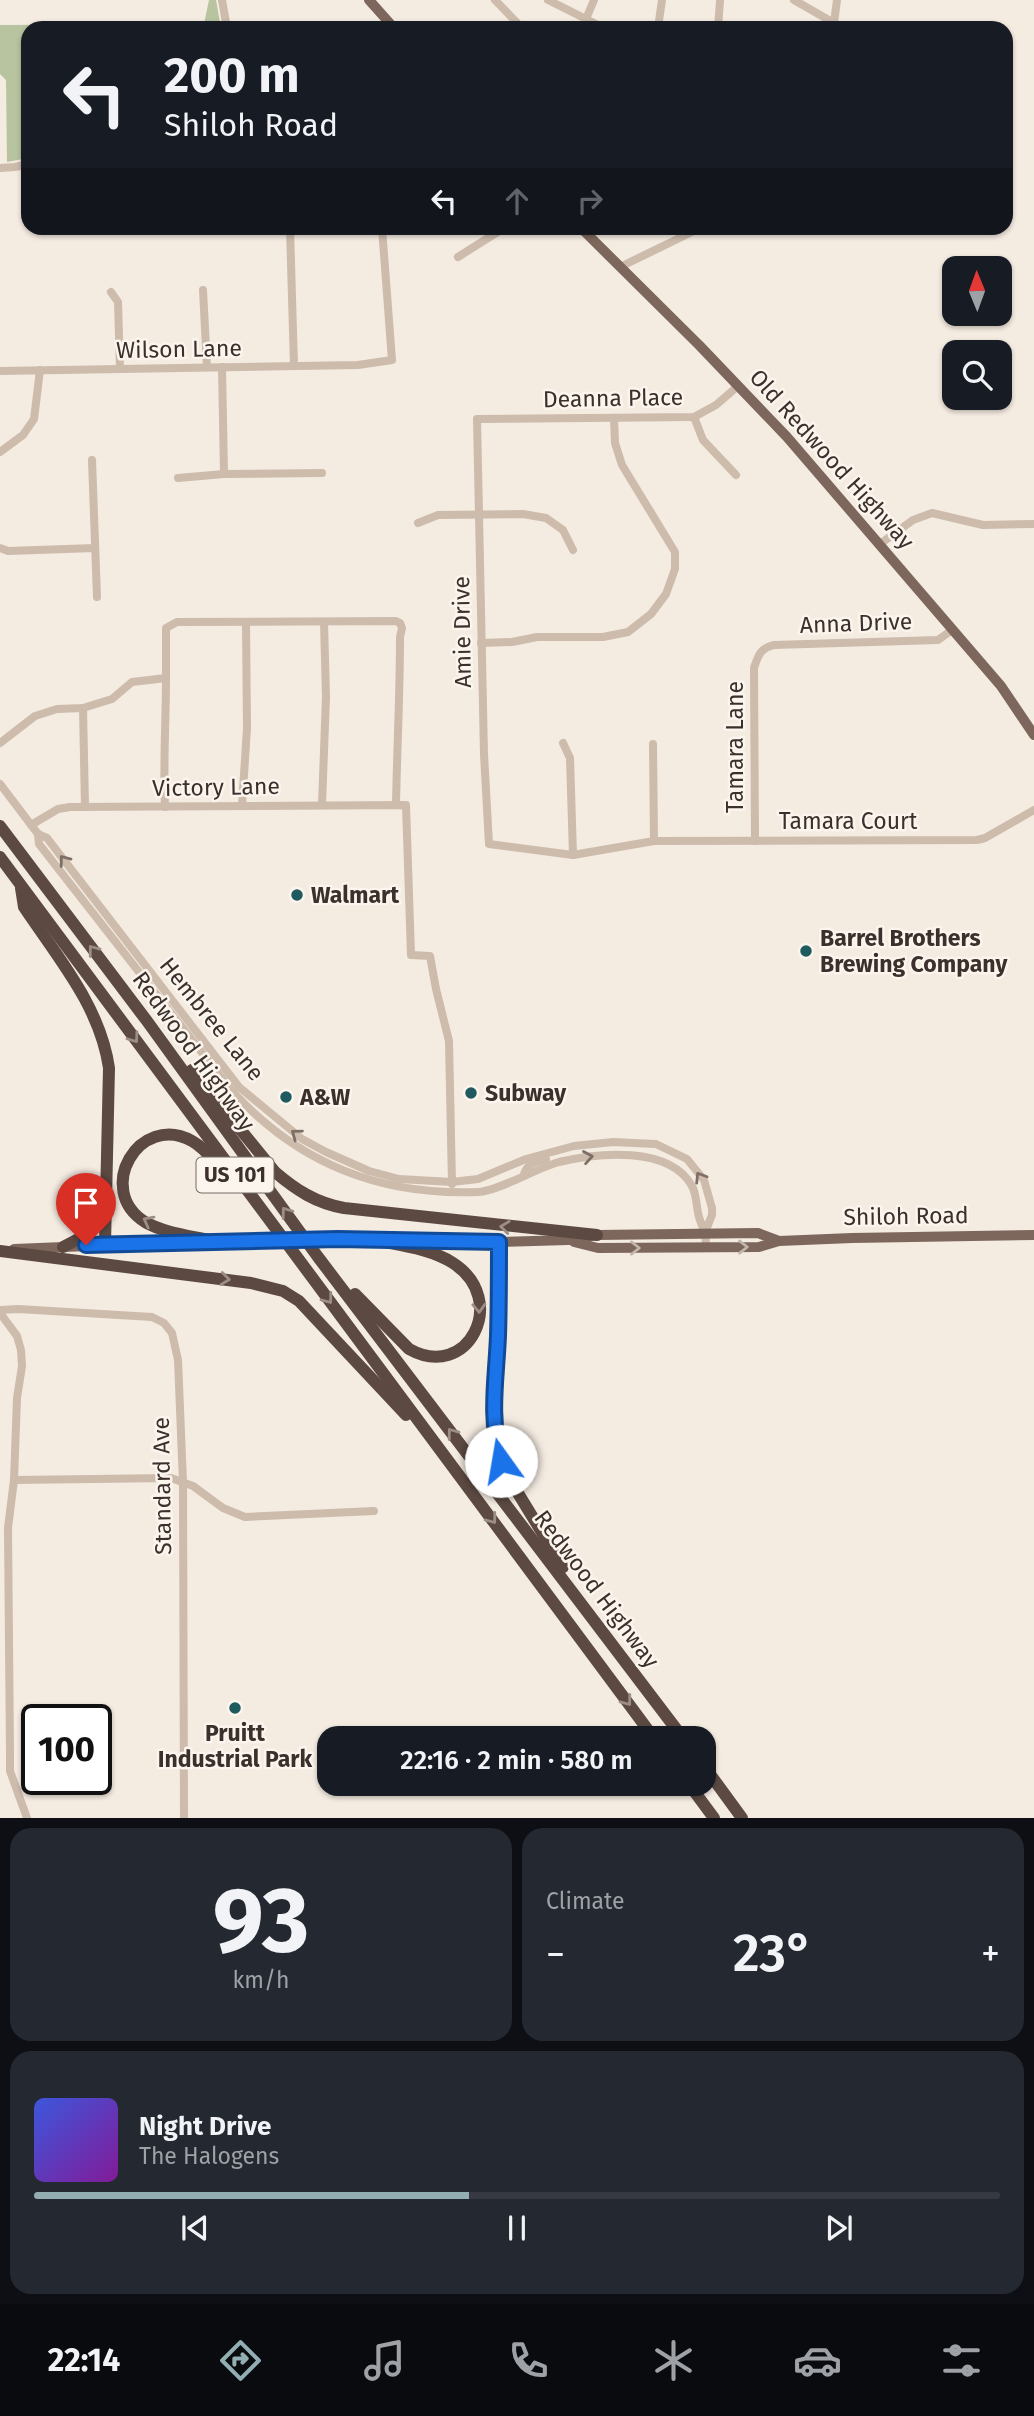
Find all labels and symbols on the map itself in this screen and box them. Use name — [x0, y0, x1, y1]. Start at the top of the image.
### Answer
north arrow — [942, 256, 1012, 326]
street label: Wilson Lane — [116, 334, 242, 364]
street label: Old Redwood Highway — [744, 363, 921, 555]
street label: Deanna Place — [543, 383, 683, 413]
street label: Amie Drive — [447, 576, 477, 688]
street label: Anna Drive — [799, 607, 913, 639]
street label: Tamara Lane — [721, 681, 749, 813]
street label: Victory Lane — [152, 772, 280, 802]
street label: Tamara Court — [779, 807, 918, 835]
one-way arrow — [60, 855, 73, 868]
place label: Walmart — [311, 881, 400, 909]
marker: Walmart — [289, 887, 305, 903]
place label: Barrel Brothers Brewing Company — [820, 924, 1008, 978]
marker: Barrel Brothers Brewing Company — [798, 943, 814, 959]
one-way arrow — [89, 945, 102, 958]
street label: Hembree Lane — [154, 952, 270, 1086]
street label: Redwood Highway — [127, 966, 262, 1137]
one-way arrow — [125, 1030, 138, 1043]
place label: Subway — [485, 1079, 567, 1107]
place label: A&W — [299, 1083, 351, 1111]
marker: Subway — [463, 1085, 479, 1101]
marker: A&W — [278, 1089, 294, 1105]
one-way arrow — [291, 1129, 304, 1142]
one-way arrow — [582, 1150, 594, 1165]
road number: US 101 — [196, 1158, 274, 1192]
one-way arrow — [695, 1172, 708, 1185]
pin — [56, 1173, 116, 1245]
street label: Shiloh Road — [843, 1201, 969, 1231]
one-way arrow — [282, 1207, 294, 1220]
one-way arrow — [142, 1216, 155, 1230]
one-way arrow — [499, 1219, 510, 1234]
one-way arrow — [738, 1239, 749, 1255]
one-way arrow — [630, 1240, 641, 1255]
one-way arrow — [219, 1272, 231, 1287]
one-way arrow — [319, 1292, 332, 1304]
one-way arrow — [472, 1303, 487, 1314]
street label: Standard Ave — [147, 1417, 177, 1555]
position arrow — [464, 1424, 538, 1498]
one-way arrow — [448, 1428, 461, 1441]
street label: Redwood Highway — [529, 1505, 666, 1674]
one-way arrow — [483, 1511, 496, 1524]
one-way arrow — [619, 1693, 632, 1706]
marker: Pruitt Industrial Park — [227, 1700, 243, 1716]
speed limit sign: 100 — [21, 1704, 112, 1795]
place label: Pruitt Industrial Park — [158, 1719, 313, 1773]

